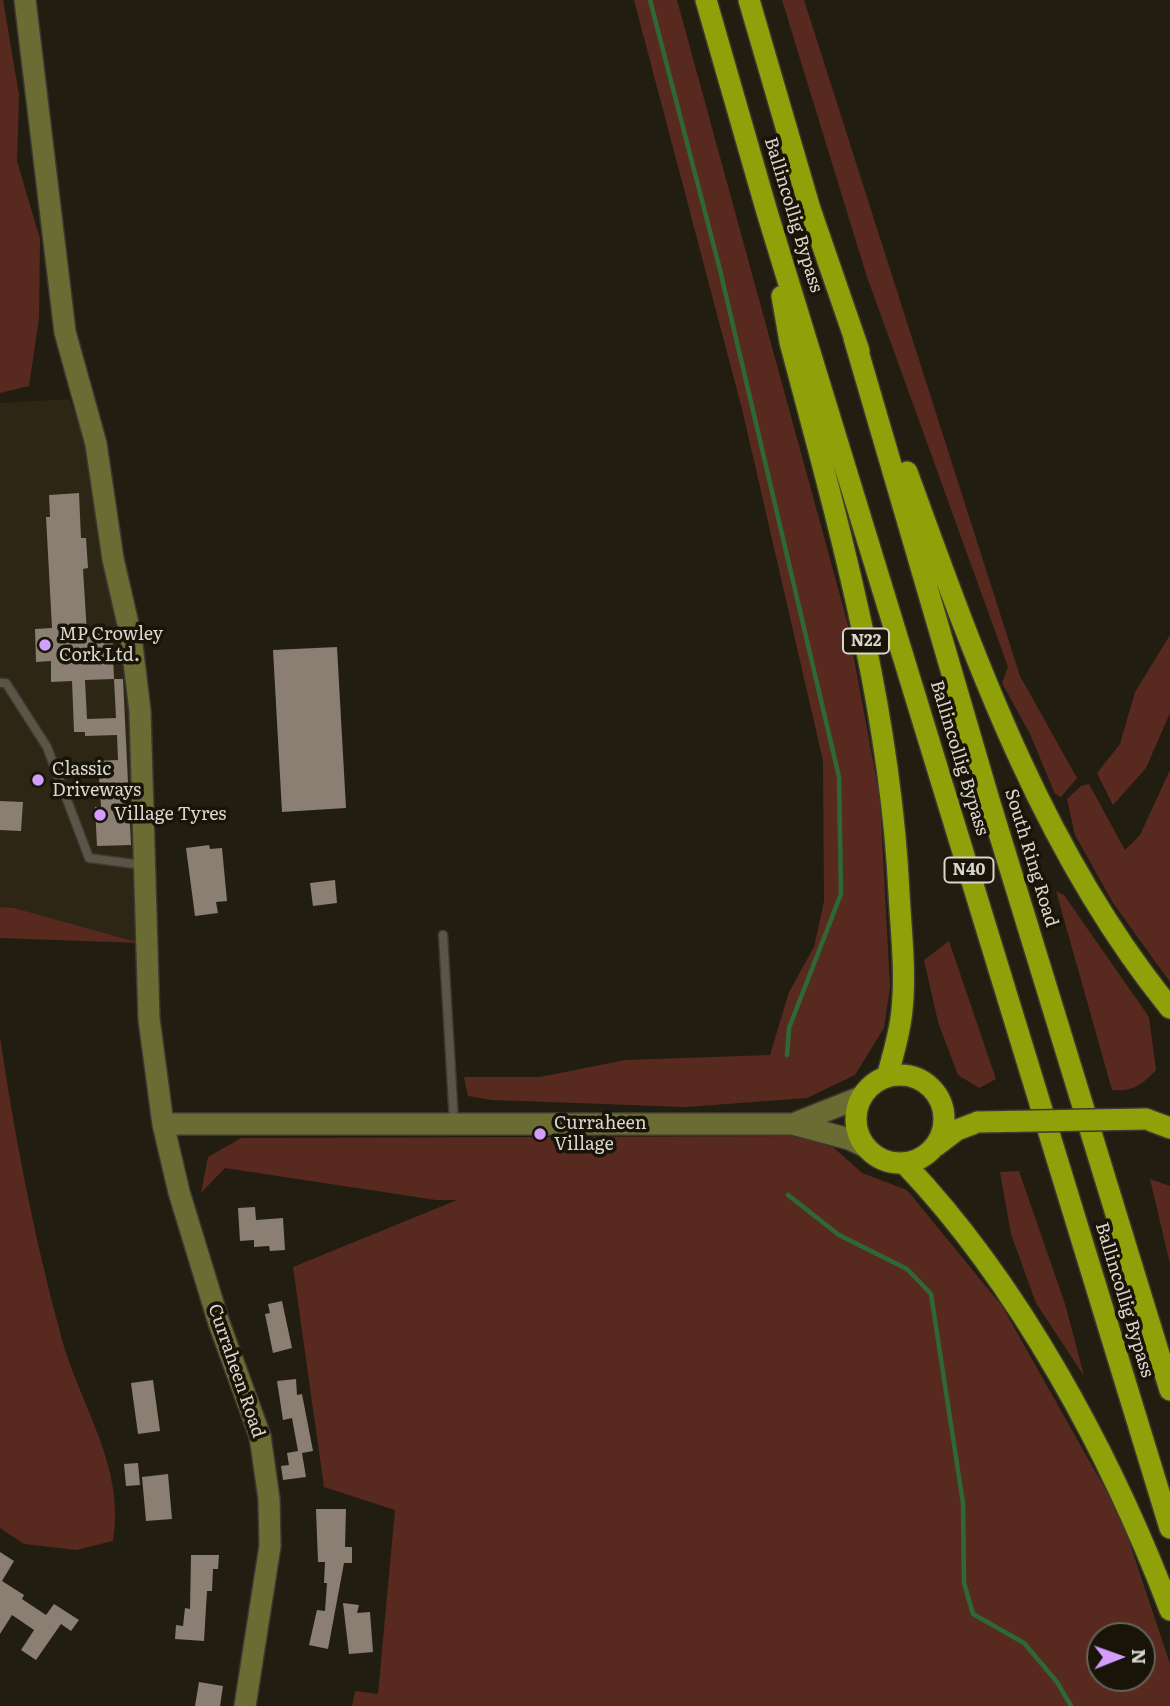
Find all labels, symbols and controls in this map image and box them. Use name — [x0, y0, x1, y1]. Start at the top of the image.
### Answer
street label: Ballincollig Bypass — [759, 135, 827, 295]
place label: MP Crowley Cork Ltd. — [59, 624, 163, 666]
road number: N22 — [843, 628, 889, 654]
marker: MP Crowley Cork Ltd. — [37, 637, 53, 653]
street label: Ballincollig Bypass — [925, 678, 993, 838]
place label: Classic Driveways — [52, 759, 141, 802]
marker: Classic Driveways — [30, 772, 46, 788]
street label: South Ring Road — [1000, 786, 1062, 930]
place label: Village Tyres — [114, 804, 226, 826]
marker: Village Tyres — [92, 807, 108, 823]
road number: N40 — [944, 858, 993, 883]
place label: Curraheen Village — [554, 1113, 647, 1156]
marker: Curraheen Village — [532, 1126, 548, 1142]
street label: Ballincollig Bypass — [1090, 1220, 1158, 1380]
street label: Curraheen Road — [203, 1301, 269, 1441]
north arrow — [1086, 1622, 1156, 1692]
text: N — [1126, 1648, 1154, 1665]

